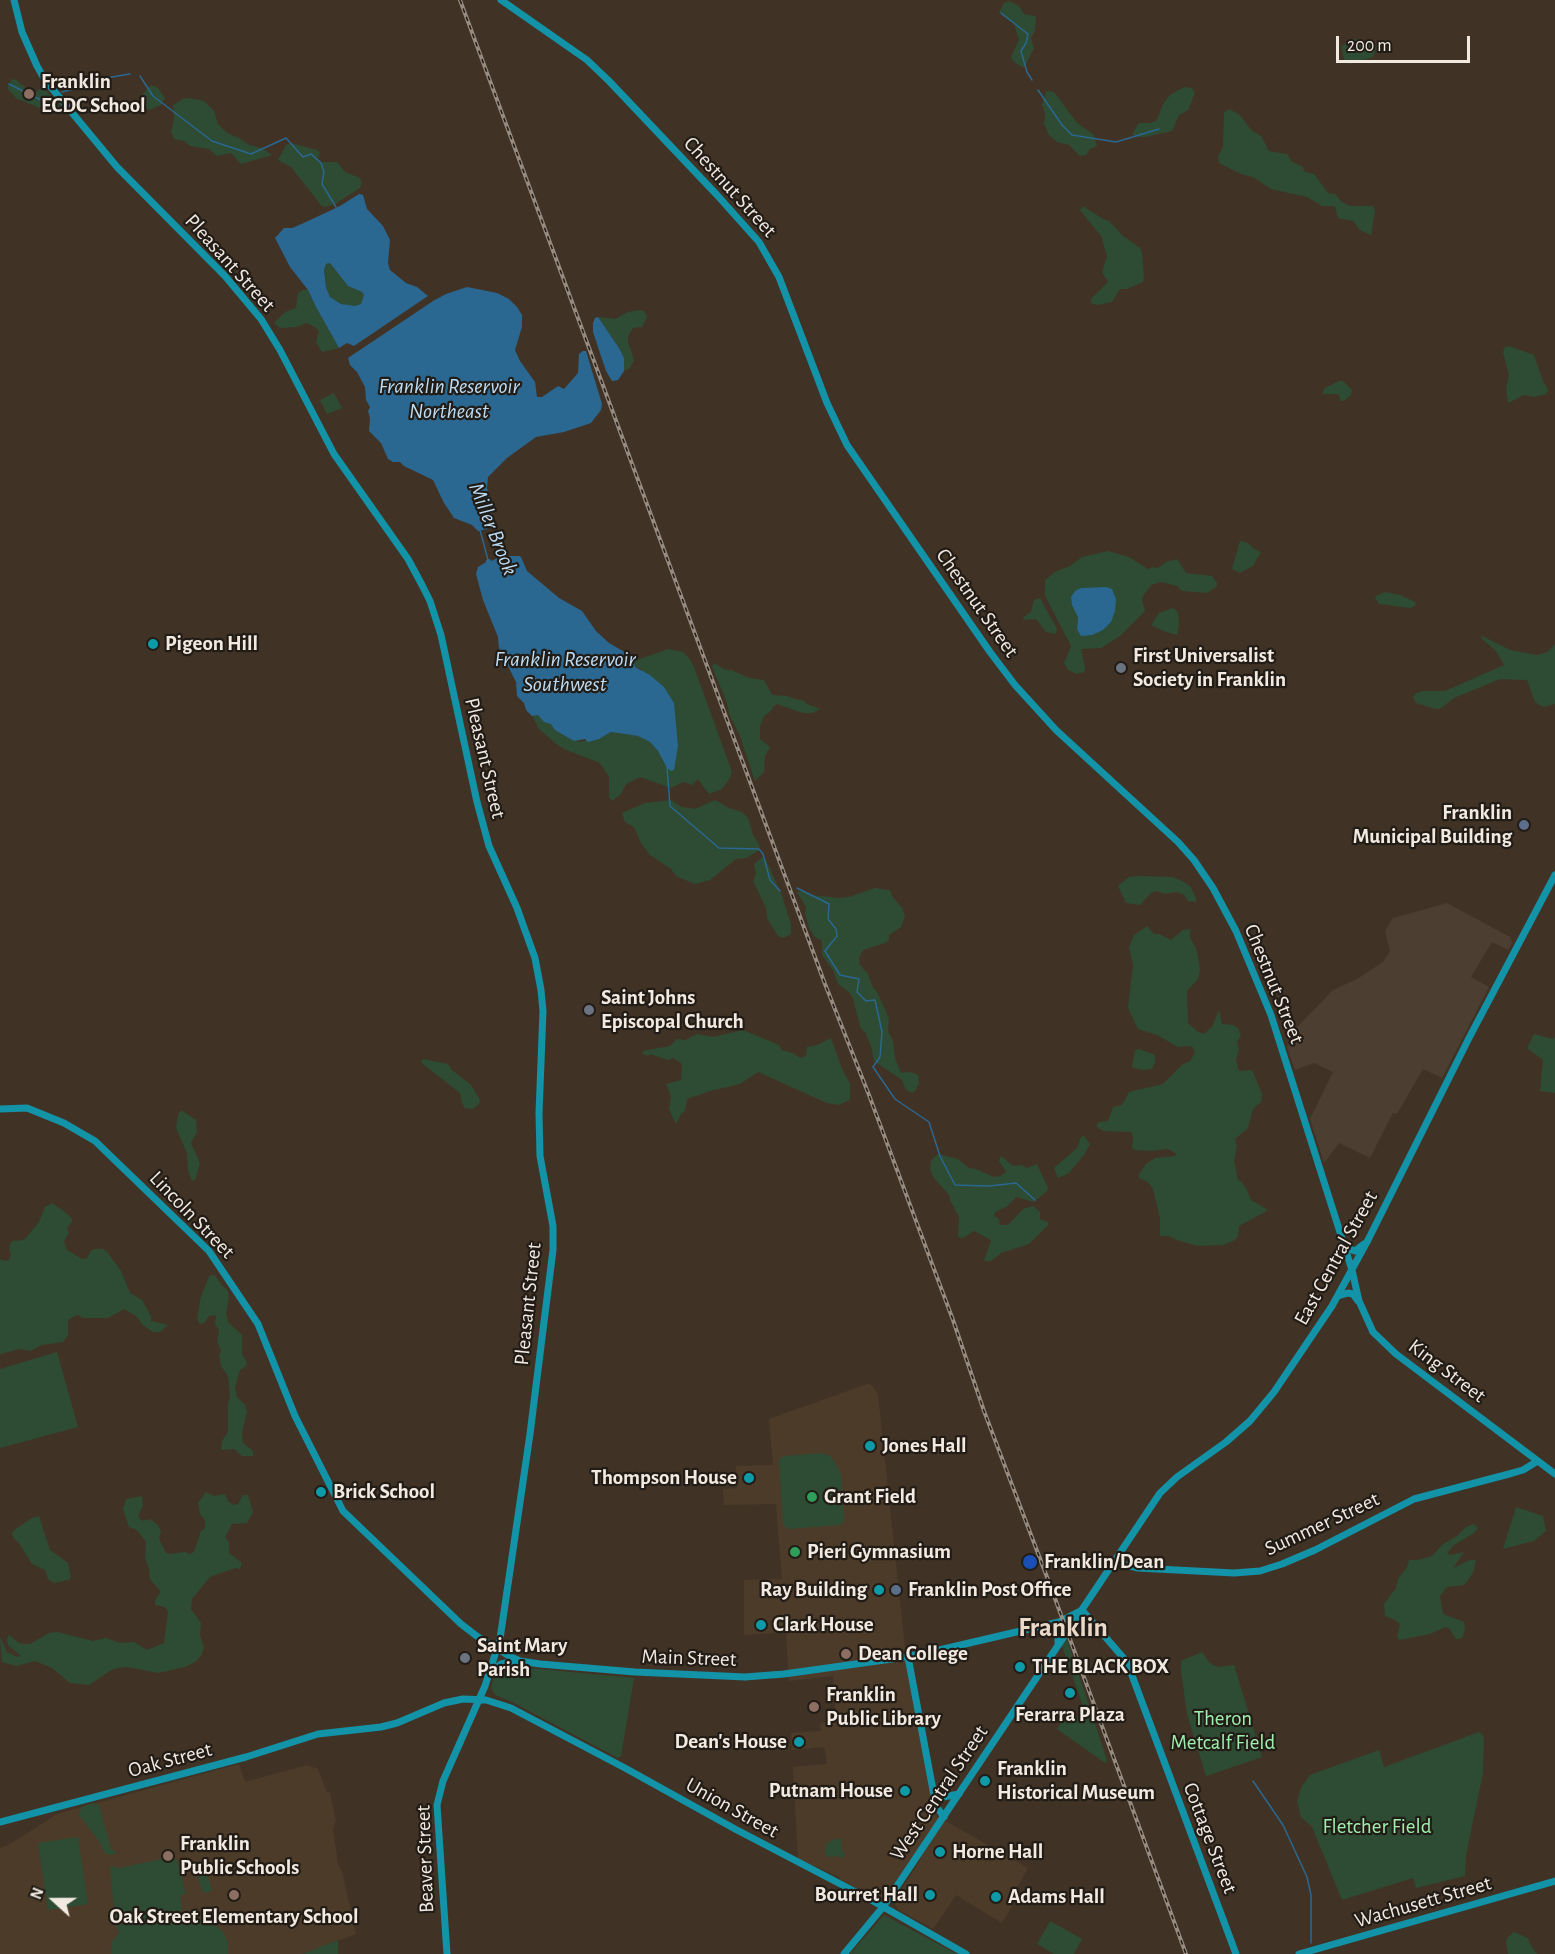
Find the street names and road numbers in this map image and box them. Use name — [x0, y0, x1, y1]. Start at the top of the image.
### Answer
street label: Chestnut Street — [678, 131, 782, 243]
street label: Pleasant Street — [179, 209, 281, 317]
street label: Chestnut Street — [930, 544, 1024, 662]
street label: Pleasant Street — [459, 695, 511, 821]
street label: Chestnut Street — [1239, 920, 1309, 1048]
street label: Lincoln Street — [144, 1166, 240, 1264]
street label: East Central Street — [1289, 1187, 1383, 1329]
street label: Pleasant Street — [509, 1241, 547, 1367]
street label: King Street — [1403, 1334, 1491, 1408]
street label: Summer Street — [1261, 1487, 1383, 1561]
street label: Main Street — [641, 1644, 737, 1672]
street label: West Central Street — [885, 1721, 993, 1865]
street label: Oak Street — [125, 1737, 215, 1783]
street label: Union Street — [681, 1772, 783, 1844]
street label: Cottage Street — [1177, 1779, 1243, 1897]
street label: Beaver Street — [411, 1805, 439, 1913]
street label: Wachusett Street — [1352, 1870, 1494, 1934]

